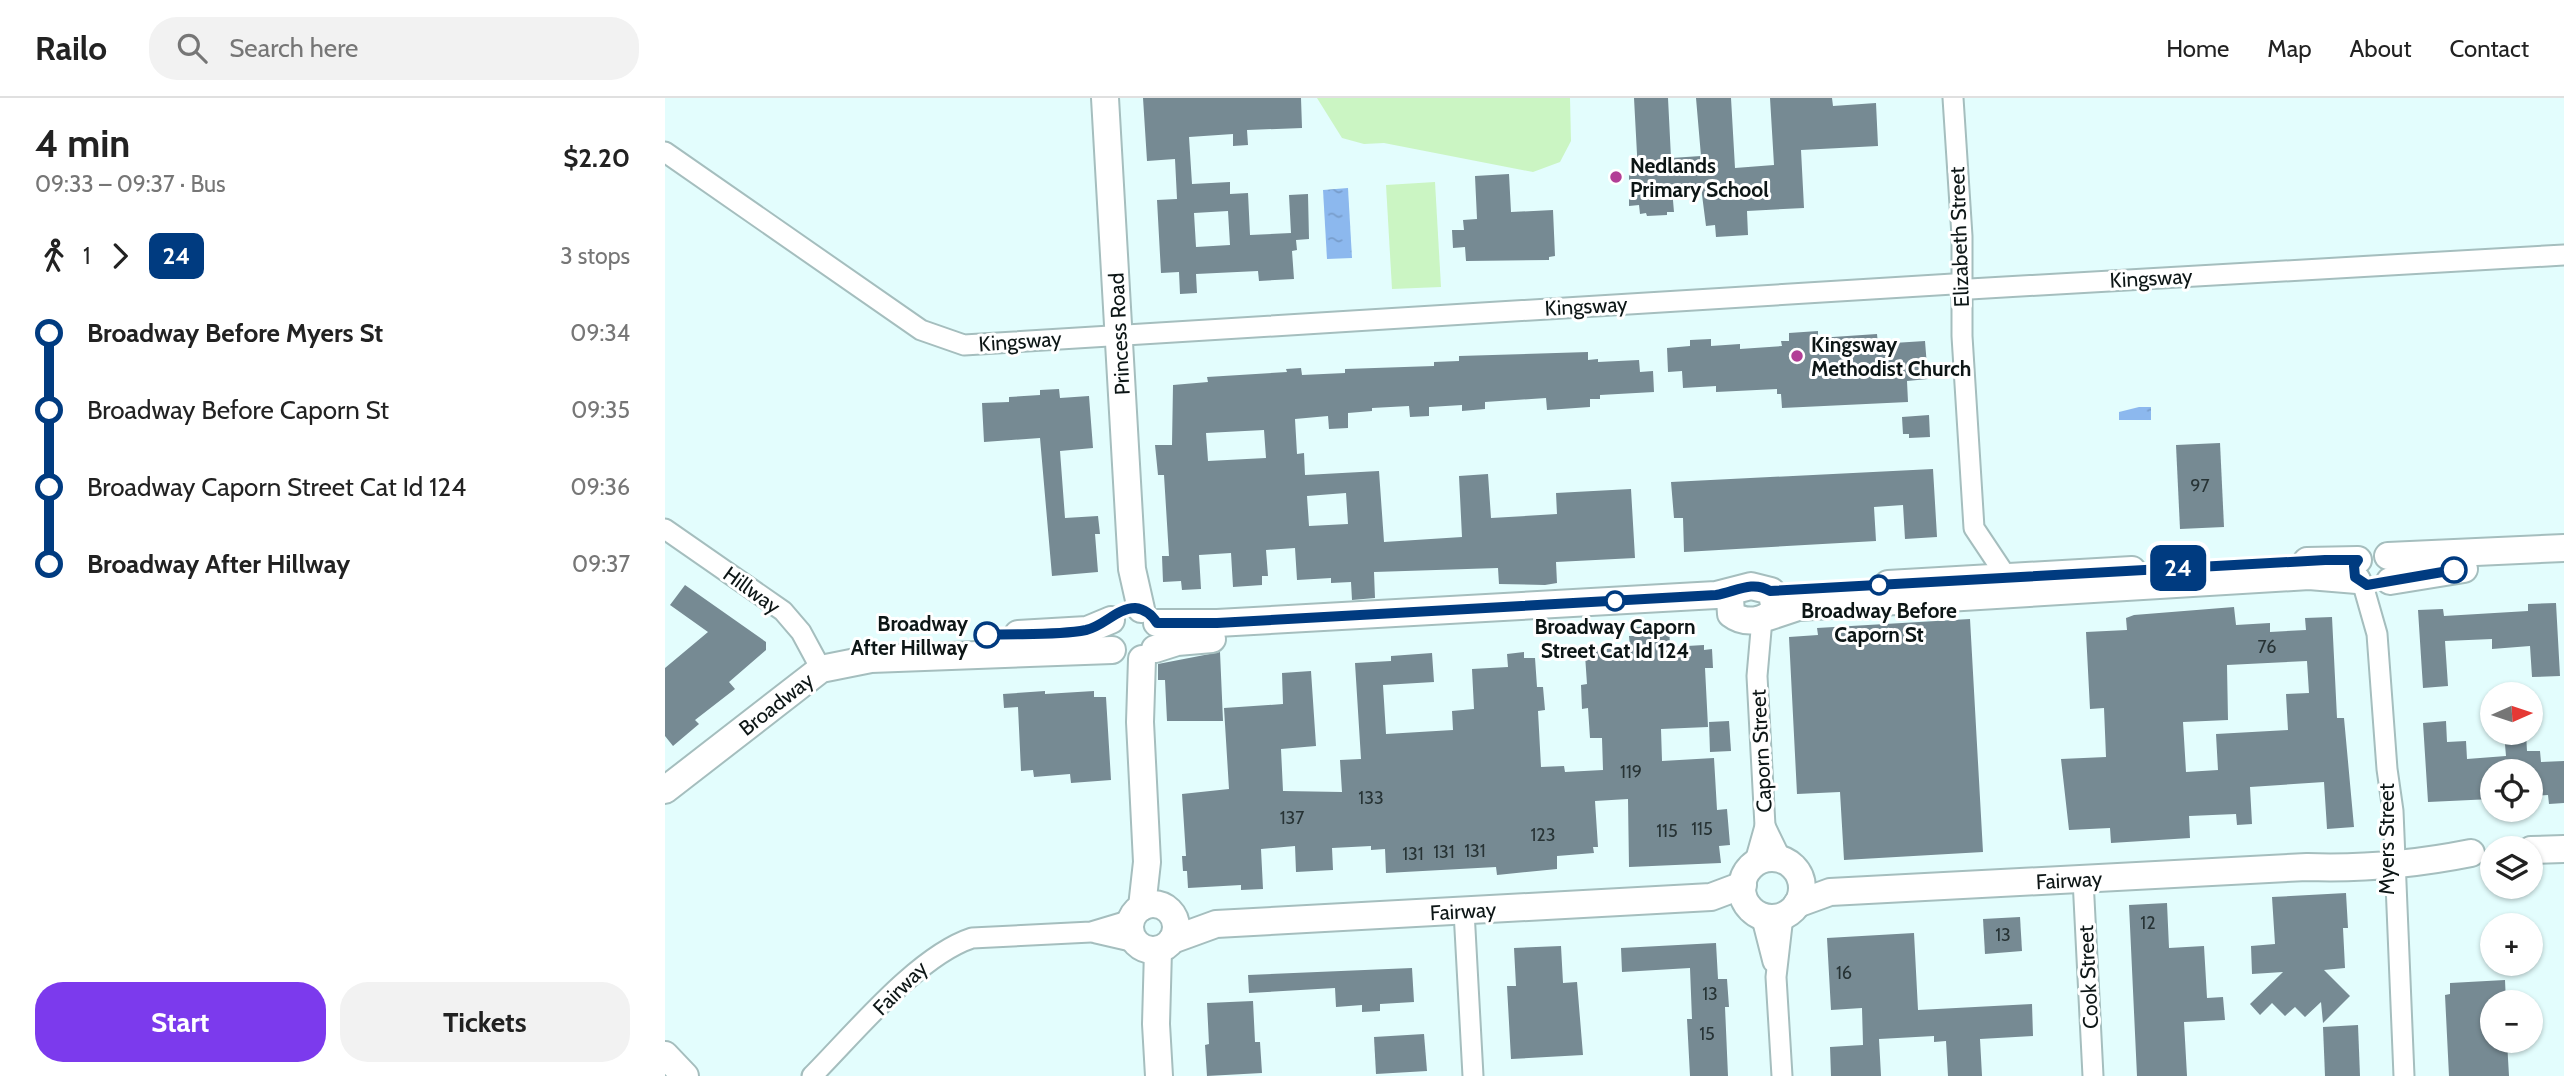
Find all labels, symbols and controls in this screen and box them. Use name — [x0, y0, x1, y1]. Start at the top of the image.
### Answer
search box — [149, 17, 639, 80]
text: Railo — [35, 28, 107, 68]
icon: search — [173, 29, 211, 67]
text: Search here — [229, 32, 358, 64]
text: Home — [2166, 34, 2229, 63]
text: Map — [2267, 34, 2312, 63]
text: About — [2350, 34, 2412, 63]
text: Contact — [2450, 34, 2529, 63]
text: 4 min — [35, 120, 130, 167]
text: $2.20 — [563, 142, 630, 174]
place label: Nedlands Primary School — [1630, 153, 1769, 202]
street label: Elizabeth Street — [1944, 166, 1974, 308]
marker: Nedlands Primary School — [1608, 169, 1624, 185]
text: 09:33 – 09:37 · Bus — [35, 170, 226, 198]
icon: walk — [35, 237, 73, 275]
icon: forward — [101, 237, 139, 275]
text: 24 — [163, 241, 190, 270]
text: 1 — [83, 242, 91, 270]
text: 3 stops — [560, 242, 630, 270]
street label: Kingsway — [2109, 263, 2194, 293]
street label: Princess Road — [1103, 272, 1135, 396]
street label: Kingsway — [1544, 291, 1629, 321]
text: Broadway Before Myers St — [87, 317, 383, 349]
text: 09:34 — [570, 319, 630, 347]
street label: Kingsway — [978, 326, 1063, 356]
place label: Kingsway Methodist Church — [1811, 332, 1971, 381]
marker: Kingsway Methodist Church — [1789, 348, 1805, 364]
text: Broadway Before Caporn St — [87, 394, 389, 426]
text: 09:35 — [571, 396, 630, 424]
text: Broadway Caporn Street Cat Id 124 — [87, 471, 466, 503]
text: 09:36 — [571, 473, 630, 501]
house number: 97 — [2190, 475, 2210, 497]
line badge: 24 — [2147, 545, 2209, 591]
text: Broadway After Hillway — [87, 548, 350, 580]
text: 09:37 — [572, 550, 630, 578]
text: 24 — [2164, 553, 2192, 582]
unlabelled marker — [2441, 557, 2467, 583]
street label: Hillway — [719, 561, 786, 619]
marker: Broadway Before Caporn St — [1869, 575, 1889, 595]
marker: Broadway Caporn Street Cat Id 124 — [1605, 591, 1625, 611]
place label: Broadway Before Caporn St — [1801, 598, 1957, 647]
place label: Broadway After Hillway — [851, 611, 969, 660]
place label: Broadway Caporn Street Cat Id 124 — [1534, 614, 1696, 663]
marker: Broadway After Hillway — [974, 622, 1000, 648]
house number: 76 — [2258, 636, 2276, 658]
street label: Broadway — [734, 667, 818, 741]
north arrow — [2480, 682, 2543, 746]
map controls — [2480, 682, 2543, 1053]
street label: Caporn Street — [1745, 689, 1777, 813]
button: locate — [2480, 759, 2543, 822]
house number: 119 — [1620, 761, 1642, 783]
street label: Myers Street — [2374, 783, 2399, 895]
house number: 133 — [1358, 787, 1384, 809]
house number: 137 — [1280, 807, 1304, 829]
house number: 115 — [1691, 818, 1713, 840]
house number: 115 — [1656, 820, 1678, 842]
house number: 123 — [1530, 824, 1556, 846]
button: layers — [2480, 836, 2543, 899]
house number: 131 — [1464, 840, 1486, 862]
house number: 131 — [1433, 841, 1455, 863]
house number: 131 — [1402, 843, 1424, 865]
street label: Fairway — [2035, 866, 2103, 894]
street label: Fairway — [1429, 897, 1497, 925]
house number: 12 — [2140, 912, 2156, 934]
button: + — [2480, 913, 2543, 976]
house number: 13 — [1995, 924, 2011, 946]
street label: Cook Street — [2073, 924, 2103, 1030]
street label: Fairway — [868, 955, 933, 1020]
house number: 16 — [1836, 962, 1852, 984]
button: Start — [35, 982, 326, 1062]
button: Tickets — [340, 982, 630, 1062]
house number: 13 — [1702, 983, 1718, 1005]
button: − — [2480, 990, 2543, 1053]
house number: 15 — [1699, 1023, 1715, 1045]

